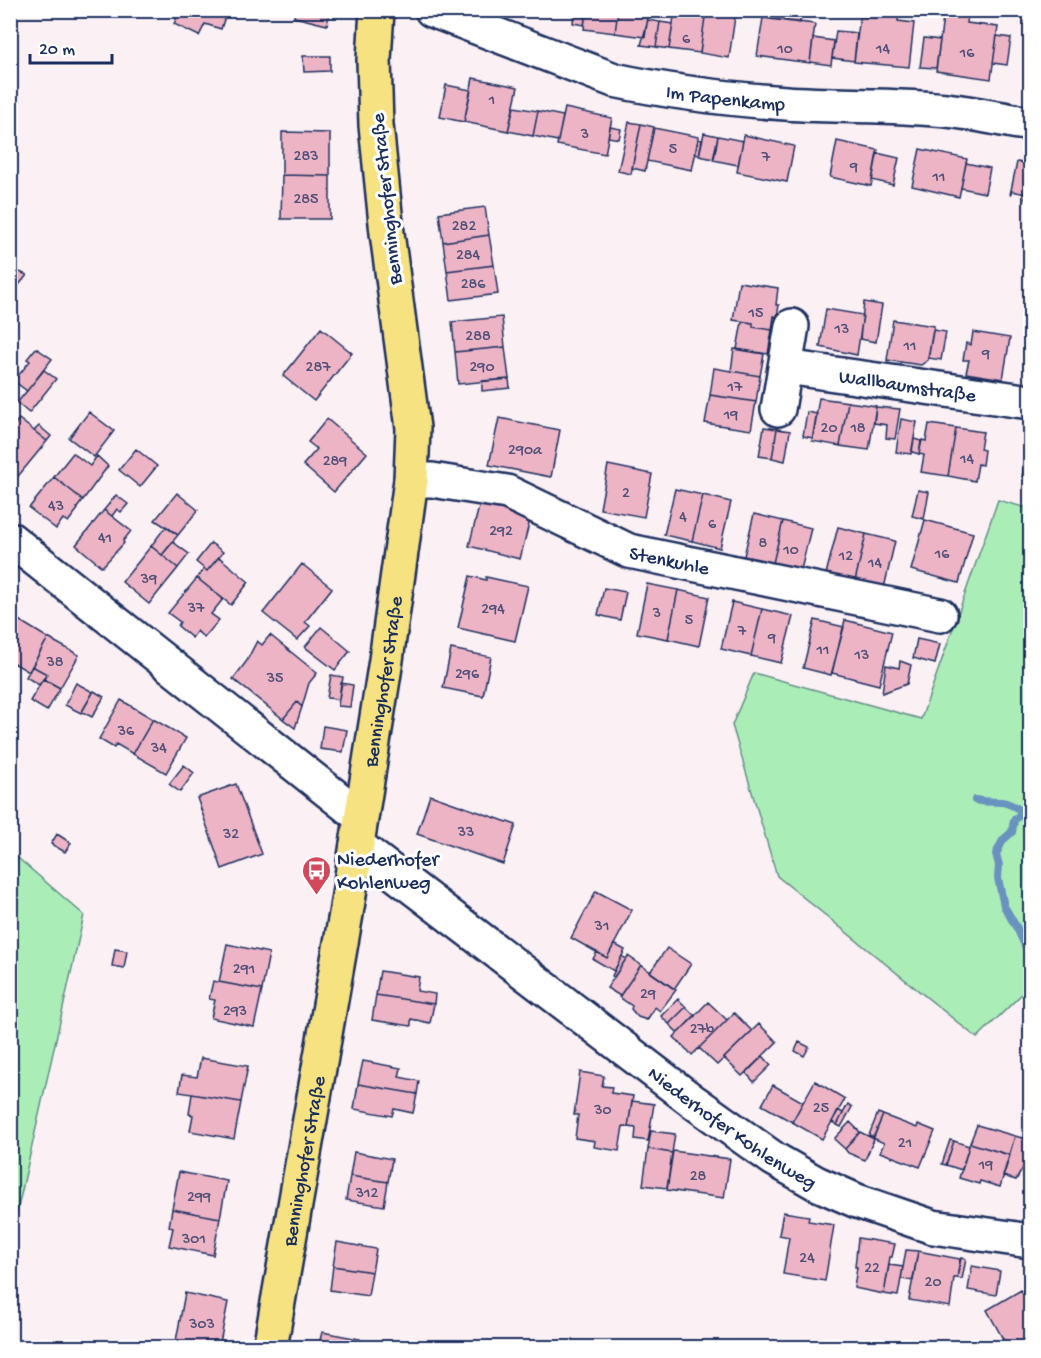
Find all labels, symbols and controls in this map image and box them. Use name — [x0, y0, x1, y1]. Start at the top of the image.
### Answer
scale bar — [30, 27, 112, 65]
house number: 6 — [682, 31, 691, 50]
text: 20 m — [39, 40, 75, 61]
house number: 10 — [776, 41, 793, 60]
house number: 14 — [875, 41, 890, 60]
house number: 16 — [959, 45, 975, 64]
street label: Im Papenkamp — [664, 82, 786, 118]
house number: 1 — [488, 92, 495, 111]
street label: Benninghofer Straße — [368, 111, 409, 286]
house number: 3 — [580, 126, 589, 145]
house number: 5 — [669, 141, 677, 160]
house number: 283 — [294, 148, 318, 167]
house number: 7 — [761, 149, 771, 168]
house number: 9 — [849, 159, 858, 178]
house number: 11 — [932, 169, 945, 188]
house number: 285 — [293, 191, 319, 210]
house number: 282 — [452, 218, 476, 237]
house number: 284 — [456, 247, 481, 266]
house number: 286 — [461, 276, 486, 295]
house number: 15 — [748, 305, 763, 324]
house number: 13 — [834, 321, 849, 340]
house number: 288 — [465, 328, 491, 347]
house number: 11 — [903, 338, 916, 357]
house number: 9 — [981, 346, 990, 365]
house number: 287 — [306, 359, 331, 378]
house number: 290 — [470, 359, 494, 378]
street label: Wallbaumstraße — [837, 367, 978, 409]
house number: 17 — [727, 379, 743, 398]
house number: 19 — [723, 407, 738, 426]
house number: 20 — [821, 420, 837, 439]
house number: 18 — [849, 420, 866, 439]
house number: 290a — [508, 442, 543, 461]
house number: 14 — [959, 451, 974, 470]
house number: 289 — [323, 453, 347, 472]
house number: 2 — [622, 485, 630, 504]
house number: 43 — [48, 498, 64, 517]
house number: 4 — [679, 509, 687, 528]
house number: 6 — [708, 516, 717, 535]
house number: 292 — [489, 523, 513, 542]
house number: 41 — [98, 530, 112, 549]
house number: 8 — [759, 535, 768, 554]
house number: 10 — [782, 542, 799, 561]
street label: Stenkuhle — [627, 543, 712, 582]
house number: 16 — [934, 546, 950, 565]
house number: 12 — [838, 548, 853, 567]
house number: 14 — [867, 555, 882, 574]
house number: 39 — [140, 571, 157, 590]
street label: Benninghofer Straße — [361, 594, 410, 770]
house number: 37 — [187, 600, 205, 619]
house number: 294 — [481, 601, 505, 620]
house number: 3 — [652, 605, 661, 624]
house number: 5 — [685, 612, 693, 631]
house number: 7 — [737, 623, 747, 642]
house number: 9 — [767, 630, 776, 649]
house number: 11 — [816, 642, 829, 661]
house number: 13 — [854, 647, 869, 666]
house number: 38 — [45, 654, 64, 673]
house number: 296 — [455, 666, 480, 685]
house number: 35 — [266, 670, 283, 689]
house number: 36 — [117, 723, 135, 742]
house number: 34 — [150, 740, 167, 759]
house number: 33 — [457, 824, 474, 843]
house number: 32 — [222, 826, 239, 845]
place label: Niederhofer Kohlenweg — [337, 850, 440, 896]
bus stop icon: Niederhofer Kohlenweg — [300, 854, 332, 896]
house number: 31 — [594, 918, 609, 937]
house number: 291 — [233, 961, 255, 980]
house number: 29 — [640, 986, 656, 1005]
house number: 293 — [223, 1003, 247, 1022]
house number: 27b — [690, 1021, 715, 1040]
street label: Niederhofer Kohlenweg — [642, 1063, 820, 1196]
street label: Benninghofer Straße — [280, 1074, 333, 1249]
house number: 25 — [813, 1100, 829, 1119]
house number: 30 — [593, 1102, 612, 1121]
house number: 21 — [898, 1135, 912, 1154]
house number: 19 — [978, 1157, 993, 1176]
house number: 28 — [690, 1168, 707, 1187]
house number: 312 — [355, 1185, 378, 1204]
house number: 299 — [187, 1189, 211, 1208]
house number: 301 — [181, 1231, 206, 1250]
house number: 24 — [799, 1250, 815, 1269]
house number: 22 — [864, 1260, 880, 1279]
house number: 20 — [925, 1274, 941, 1293]
house number: 303 — [188, 1316, 215, 1335]

